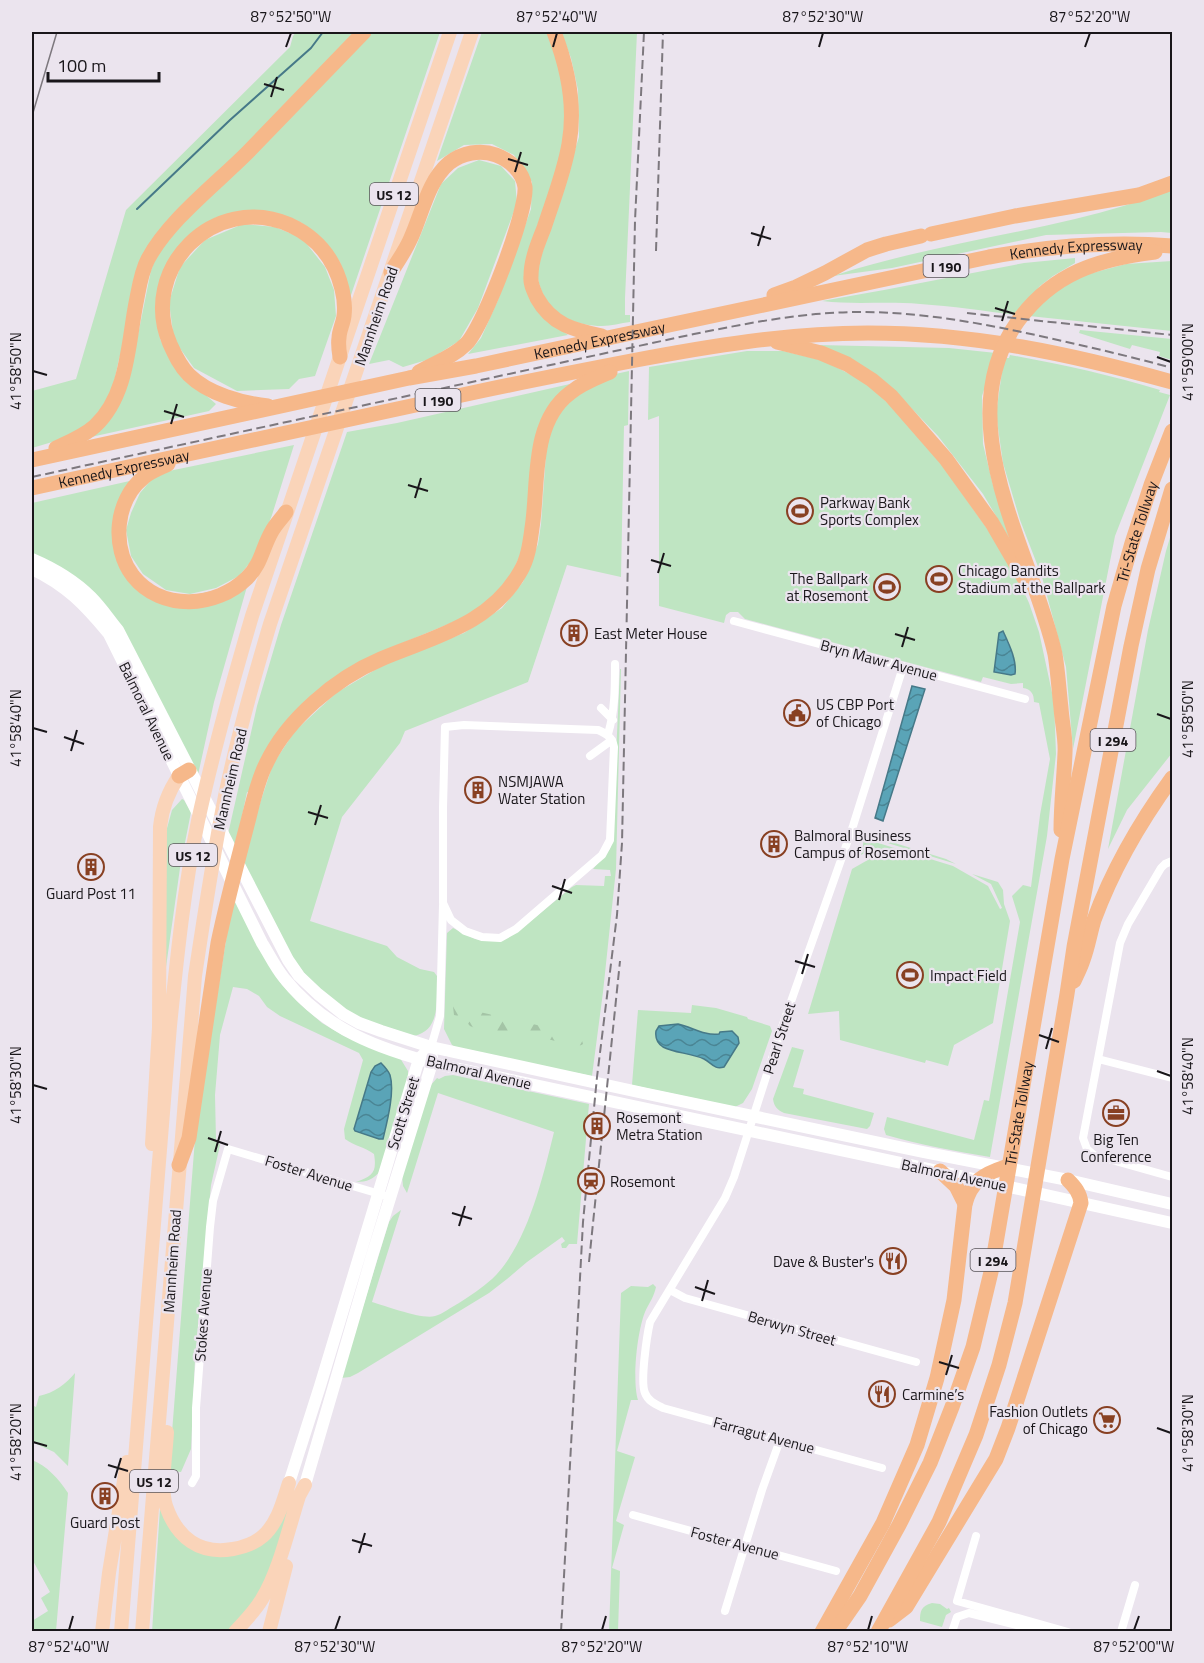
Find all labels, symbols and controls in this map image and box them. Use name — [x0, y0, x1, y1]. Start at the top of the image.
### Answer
text: 87°52'50"W — [251, 5, 331, 28]
text: 87°52'40"W — [517, 5, 597, 28]
text: 87°52'30"W — [783, 5, 863, 28]
text: 87°52'20"W — [1050, 5, 1130, 28]
scale bar — [48, 45, 159, 83]
text: 100 m — [57, 52, 106, 79]
road number: US 12 — [370, 183, 418, 205]
street label: Kennedy Expressway — [1008, 233, 1143, 265]
road number: I 190 — [924, 255, 968, 277]
street label: Mannheim Road — [348, 263, 404, 369]
street label: Kennedy Expressway — [532, 315, 667, 365]
text: 41°59'00"N — [1176, 323, 1199, 401]
text: 41°58'50"N — [4, 332, 27, 410]
road number: I 190 — [416, 389, 460, 411]
street label: Kennedy Expressway — [56, 443, 192, 493]
street label: Tri-State Tollway — [1110, 477, 1163, 585]
place label: Parkway Bank Sports Complex — [820, 491, 919, 531]
sports icon: Parkway Bank Sports Complex — [785, 496, 815, 526]
place label: Chicago Bandits Stadium at the Ballpark — [958, 559, 1106, 599]
sports icon: Chicago Bandits Stadium at the Ballpark — [924, 564, 954, 594]
place label: The Ballpark at Rosemont — [787, 567, 869, 607]
sports icon: The Ballpark at Rosemont — [872, 572, 902, 602]
building icon: East Meter House — [559, 618, 589, 648]
place label: East Meter House — [594, 622, 707, 645]
street label: Bryn Mawr Avenue — [818, 633, 940, 687]
street label: Balmoral Avenue — [113, 658, 181, 764]
text: 41°58'50"N — [1176, 680, 1199, 758]
text: 41°58'40"N — [4, 689, 27, 767]
place label: US CBP Port of Chicago — [816, 693, 895, 733]
public building icon: US CBP Port of Chicago — [782, 698, 812, 728]
street label: Mannheim Road — [207, 726, 253, 832]
road number: I 294 — [1090, 729, 1136, 751]
place label: NSMJAWA Water Station — [498, 770, 585, 810]
building icon: NSMJAWA Water Station — [463, 775, 493, 805]
place label: Balmoral Business Campus of Rosemont — [794, 824, 931, 864]
building icon: Balmoral Business Campus of Rosemont — [759, 829, 789, 859]
road number: US 12 — [169, 844, 217, 866]
building icon: Guard Post 11 — [76, 852, 106, 882]
place label: Guard Post 11 — [46, 882, 136, 905]
sports icon: Impact Field — [895, 960, 925, 990]
place label: Impact Field — [930, 964, 1007, 987]
street label: Pearl Street — [757, 998, 802, 1077]
text: 41°58'40"N — [1176, 1037, 1199, 1115]
text: 41°58'30"N — [4, 1046, 27, 1124]
street label: Balmoral Avenue — [424, 1049, 534, 1095]
street label: Tri-State Tollway — [998, 1059, 1039, 1167]
street label: Scott Street — [381, 1073, 425, 1152]
office icon: Big Ten Conference — [1101, 1098, 1131, 1128]
place label: Rosemont Metra Station — [616, 1106, 703, 1146]
building icon: Rosemont Metra Station — [582, 1111, 612, 1141]
place label: Big Ten Conference — [1080, 1128, 1152, 1168]
street label: Foster Avenue — [262, 1149, 356, 1197]
street label: Balmoral Avenue — [899, 1153, 1009, 1197]
station icon: Rosemont — [576, 1166, 606, 1196]
place label: Rosemont — [610, 1170, 676, 1193]
street label: Mannheim Road — [157, 1209, 187, 1313]
restaurant icon: Dave & Buster's — [878, 1246, 908, 1276]
road number: I 294 — [970, 1249, 1016, 1271]
place label: Dave & Buster's — [773, 1250, 874, 1273]
street label: Stokes Avenue — [188, 1268, 218, 1362]
street label: Berwyn Street — [745, 1304, 839, 1352]
restaurant icon: Carmine’s — [867, 1379, 897, 1409]
place label: Carmine’s — [902, 1383, 964, 1406]
text: 41°58'30"N — [1176, 1394, 1199, 1472]
place label: Fashion Outlets of Chicago — [989, 1400, 1088, 1440]
text: 41°58'20"N — [4, 1403, 27, 1481]
supermarket icon: Fashion Outlets of Chicago — [1092, 1405, 1122, 1435]
street label: Farragut Avenue — [711, 1410, 817, 1460]
road number: US 12 — [130, 1470, 178, 1492]
building icon: Guard Post — [90, 1481, 120, 1511]
place label: Guard Post — [70, 1511, 141, 1534]
street label: Foster Avenue — [688, 1520, 782, 1566]
text: 87°52'40"W — [29, 1635, 109, 1658]
text: 87°52'30"W — [295, 1635, 375, 1658]
text: 87°52'20"W — [562, 1635, 642, 1658]
text: 87°52'10"W — [828, 1635, 908, 1658]
text: 87°52'00"W — [1094, 1635, 1174, 1658]

